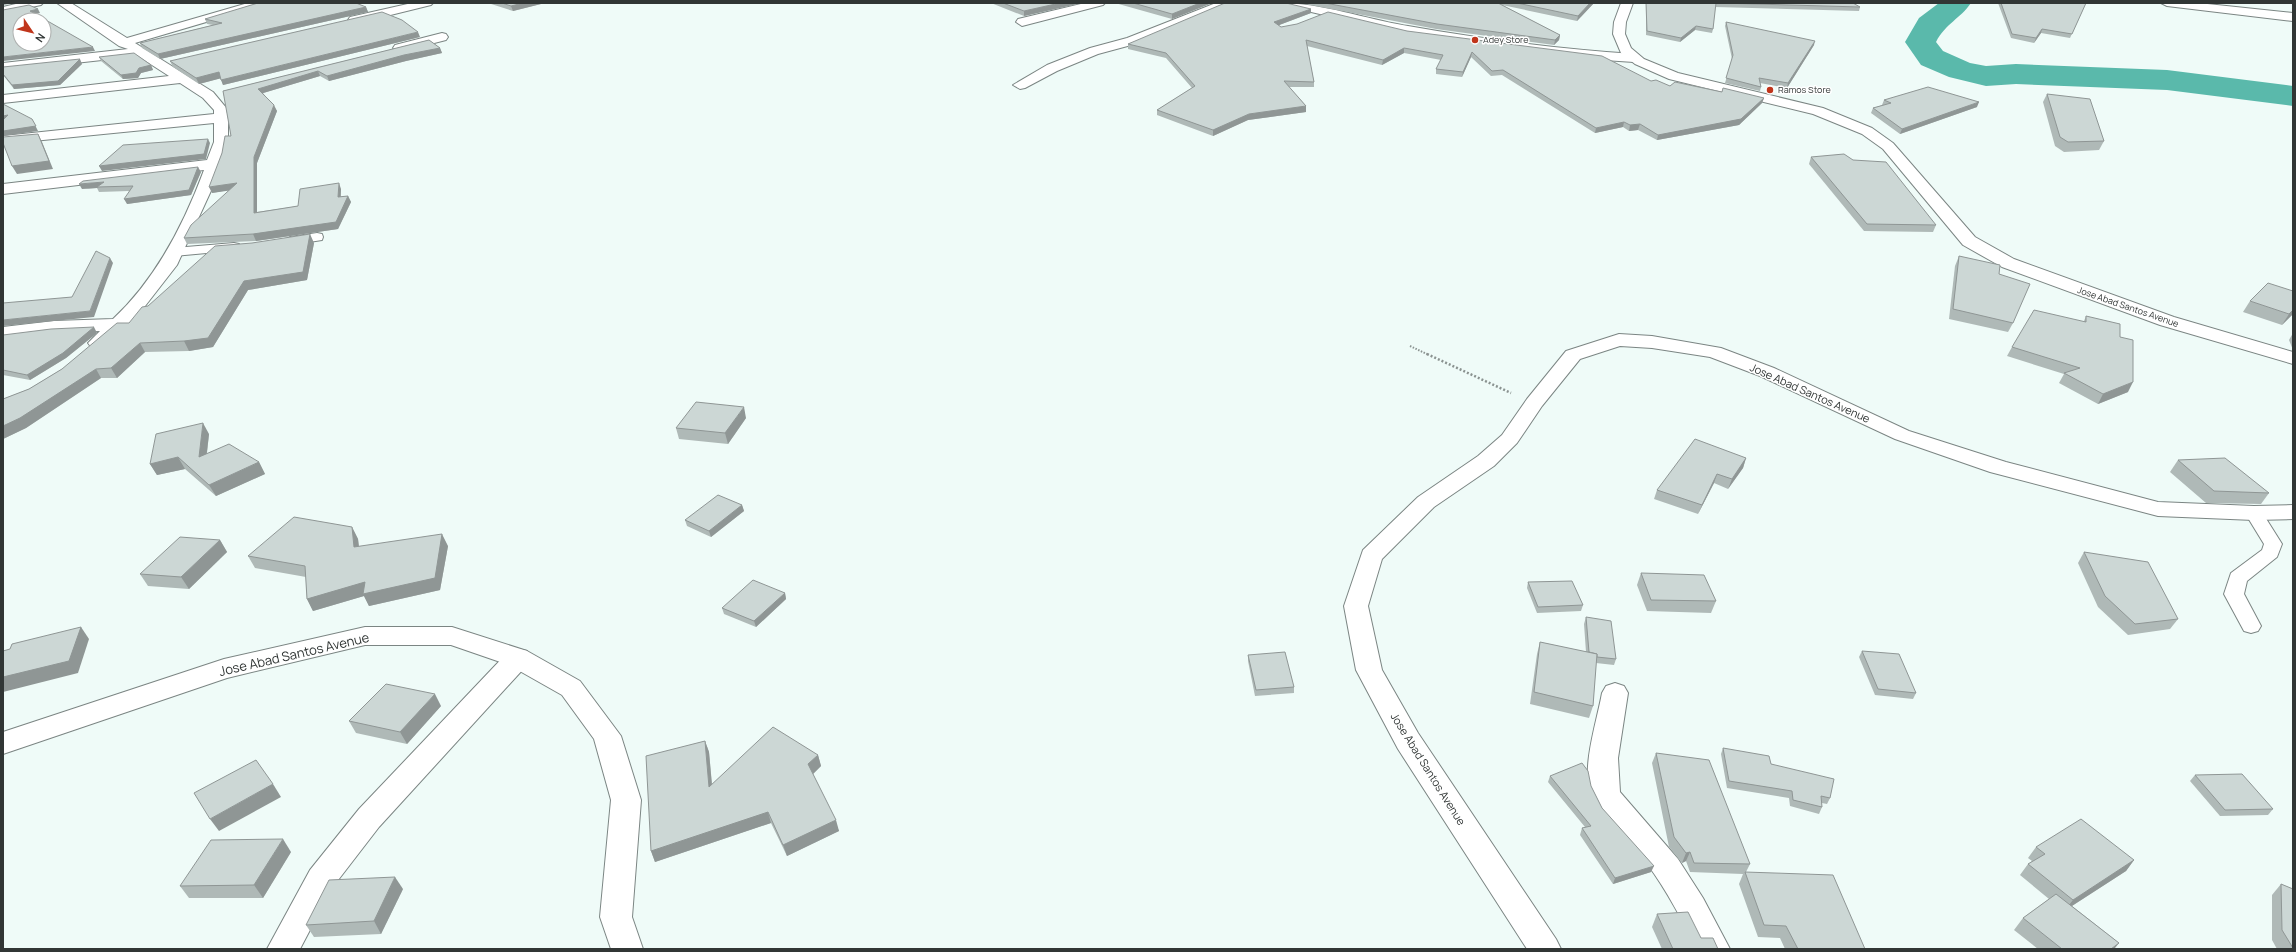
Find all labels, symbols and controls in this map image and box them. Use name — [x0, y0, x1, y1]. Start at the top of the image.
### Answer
north arrow — [12, 12, 52, 52]
text: N — [32, 30, 49, 46]
place label: Adey Store — [1483, 33, 1528, 46]
marker: Adey Store — [1470, 35, 1480, 45]
place label: Ramos Store — [1778, 83, 1831, 96]
marker: Ramos Store — [1765, 85, 1775, 95]
street label: Jose Abad Santos Avenue — [2076, 283, 2181, 330]
street label: Jose Abad Santos Avenue — [1748, 359, 1873, 426]
street label: Jose Abad Santos Avenue — [217, 628, 371, 680]
street label: Jose Abad Santos Avenue — [1388, 710, 1470, 828]

